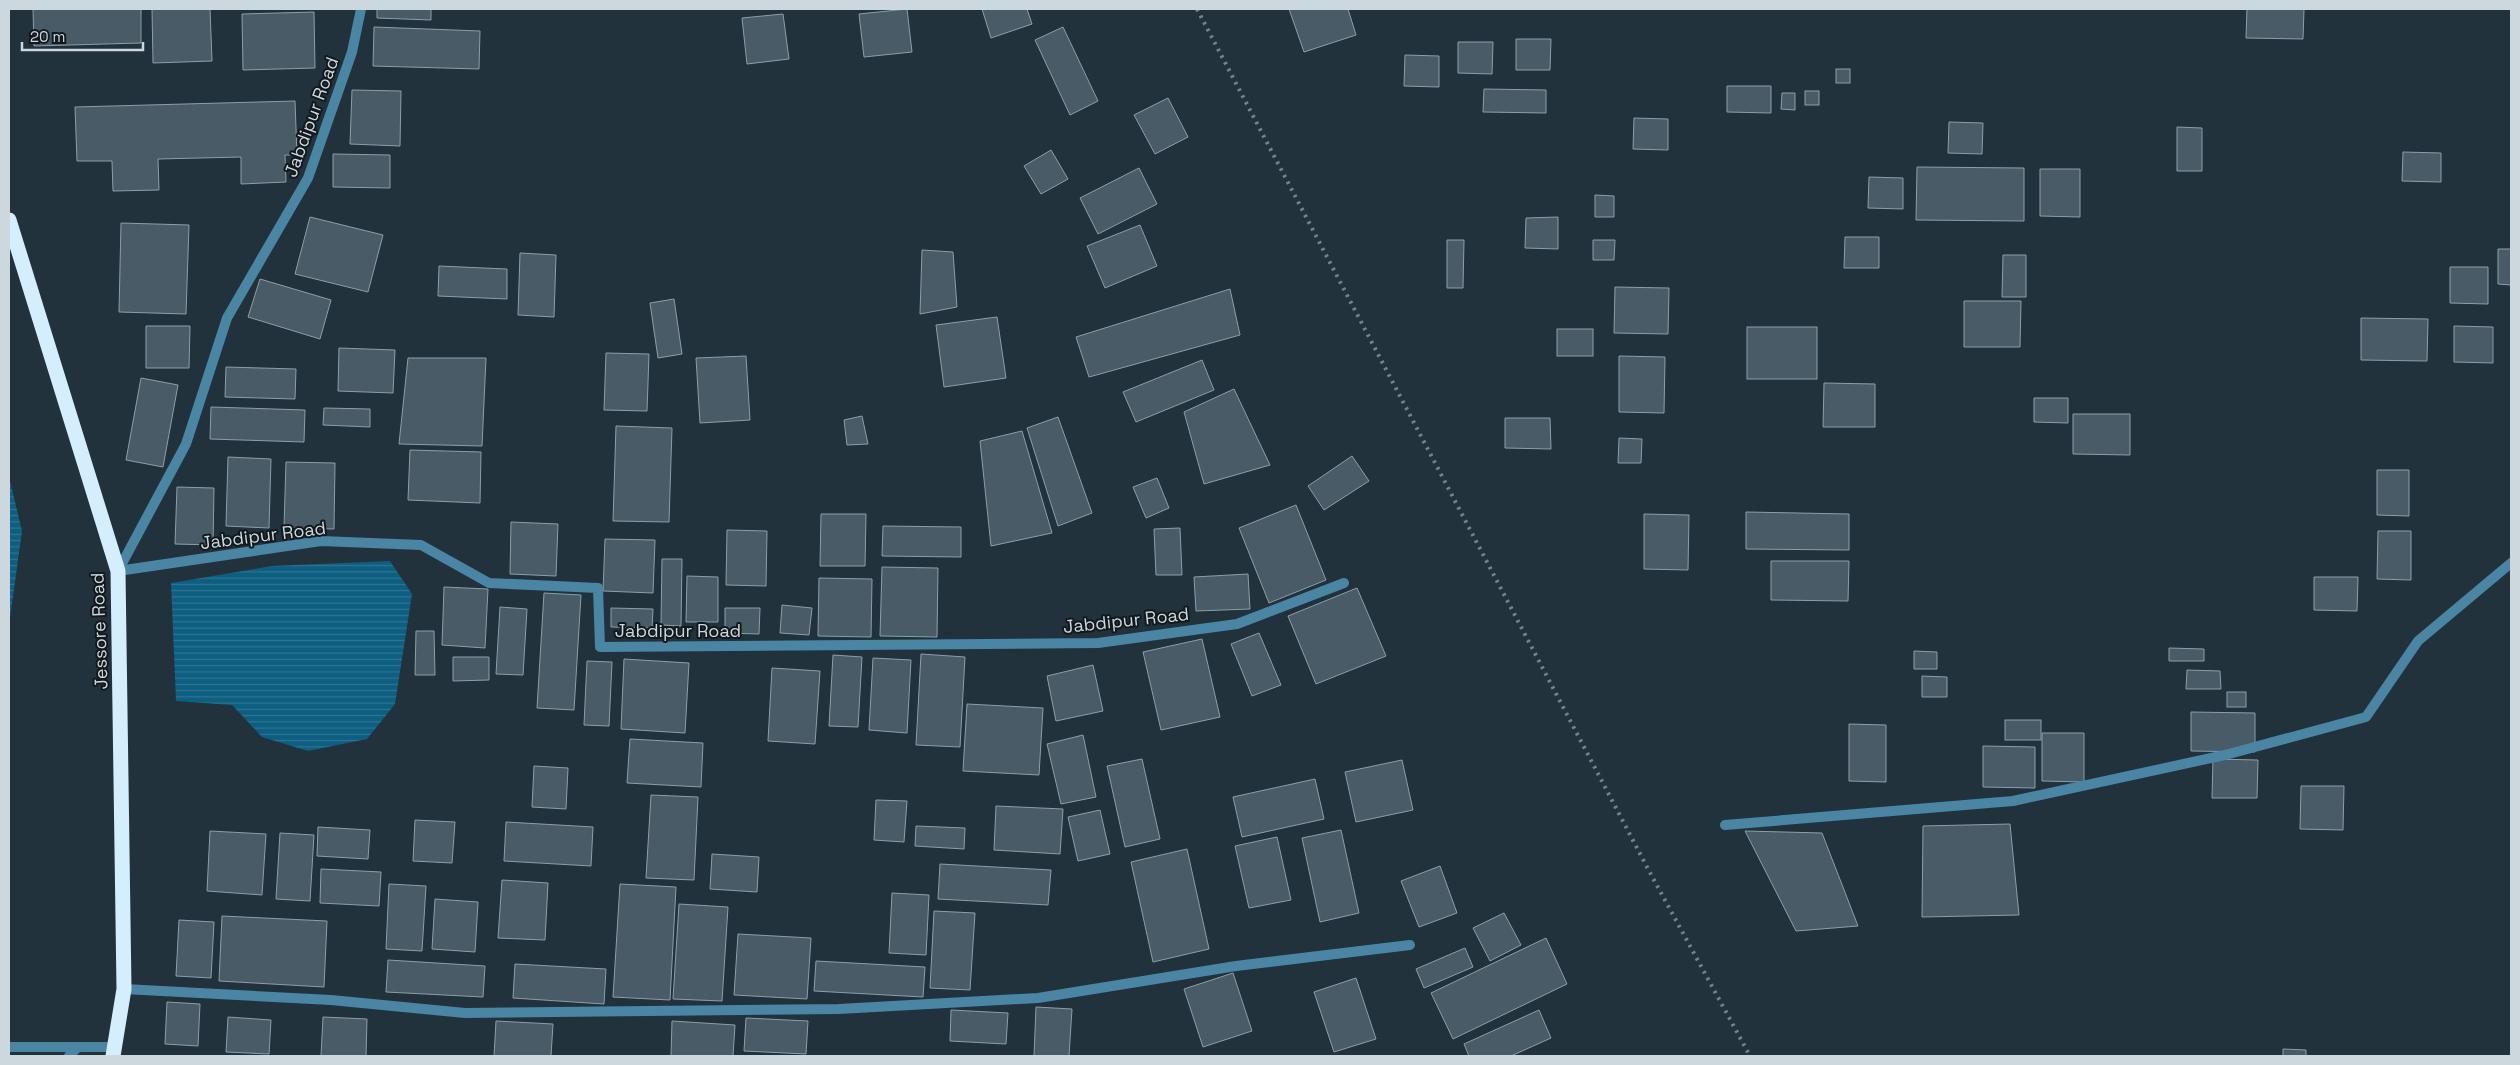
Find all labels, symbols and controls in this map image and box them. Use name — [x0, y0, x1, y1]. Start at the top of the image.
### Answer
scale bar — [22, 20, 144, 52]
text: 20 m — [30, 27, 65, 46]
street label: Jabdipur Road — [279, 54, 343, 180]
street label: Jabdipur Road — [199, 516, 327, 554]
street label: Jessore Road — [85, 572, 113, 690]
street label: Jabdipur Road — [1062, 602, 1190, 638]
street label: Jabdipur Road — [615, 619, 741, 642]

